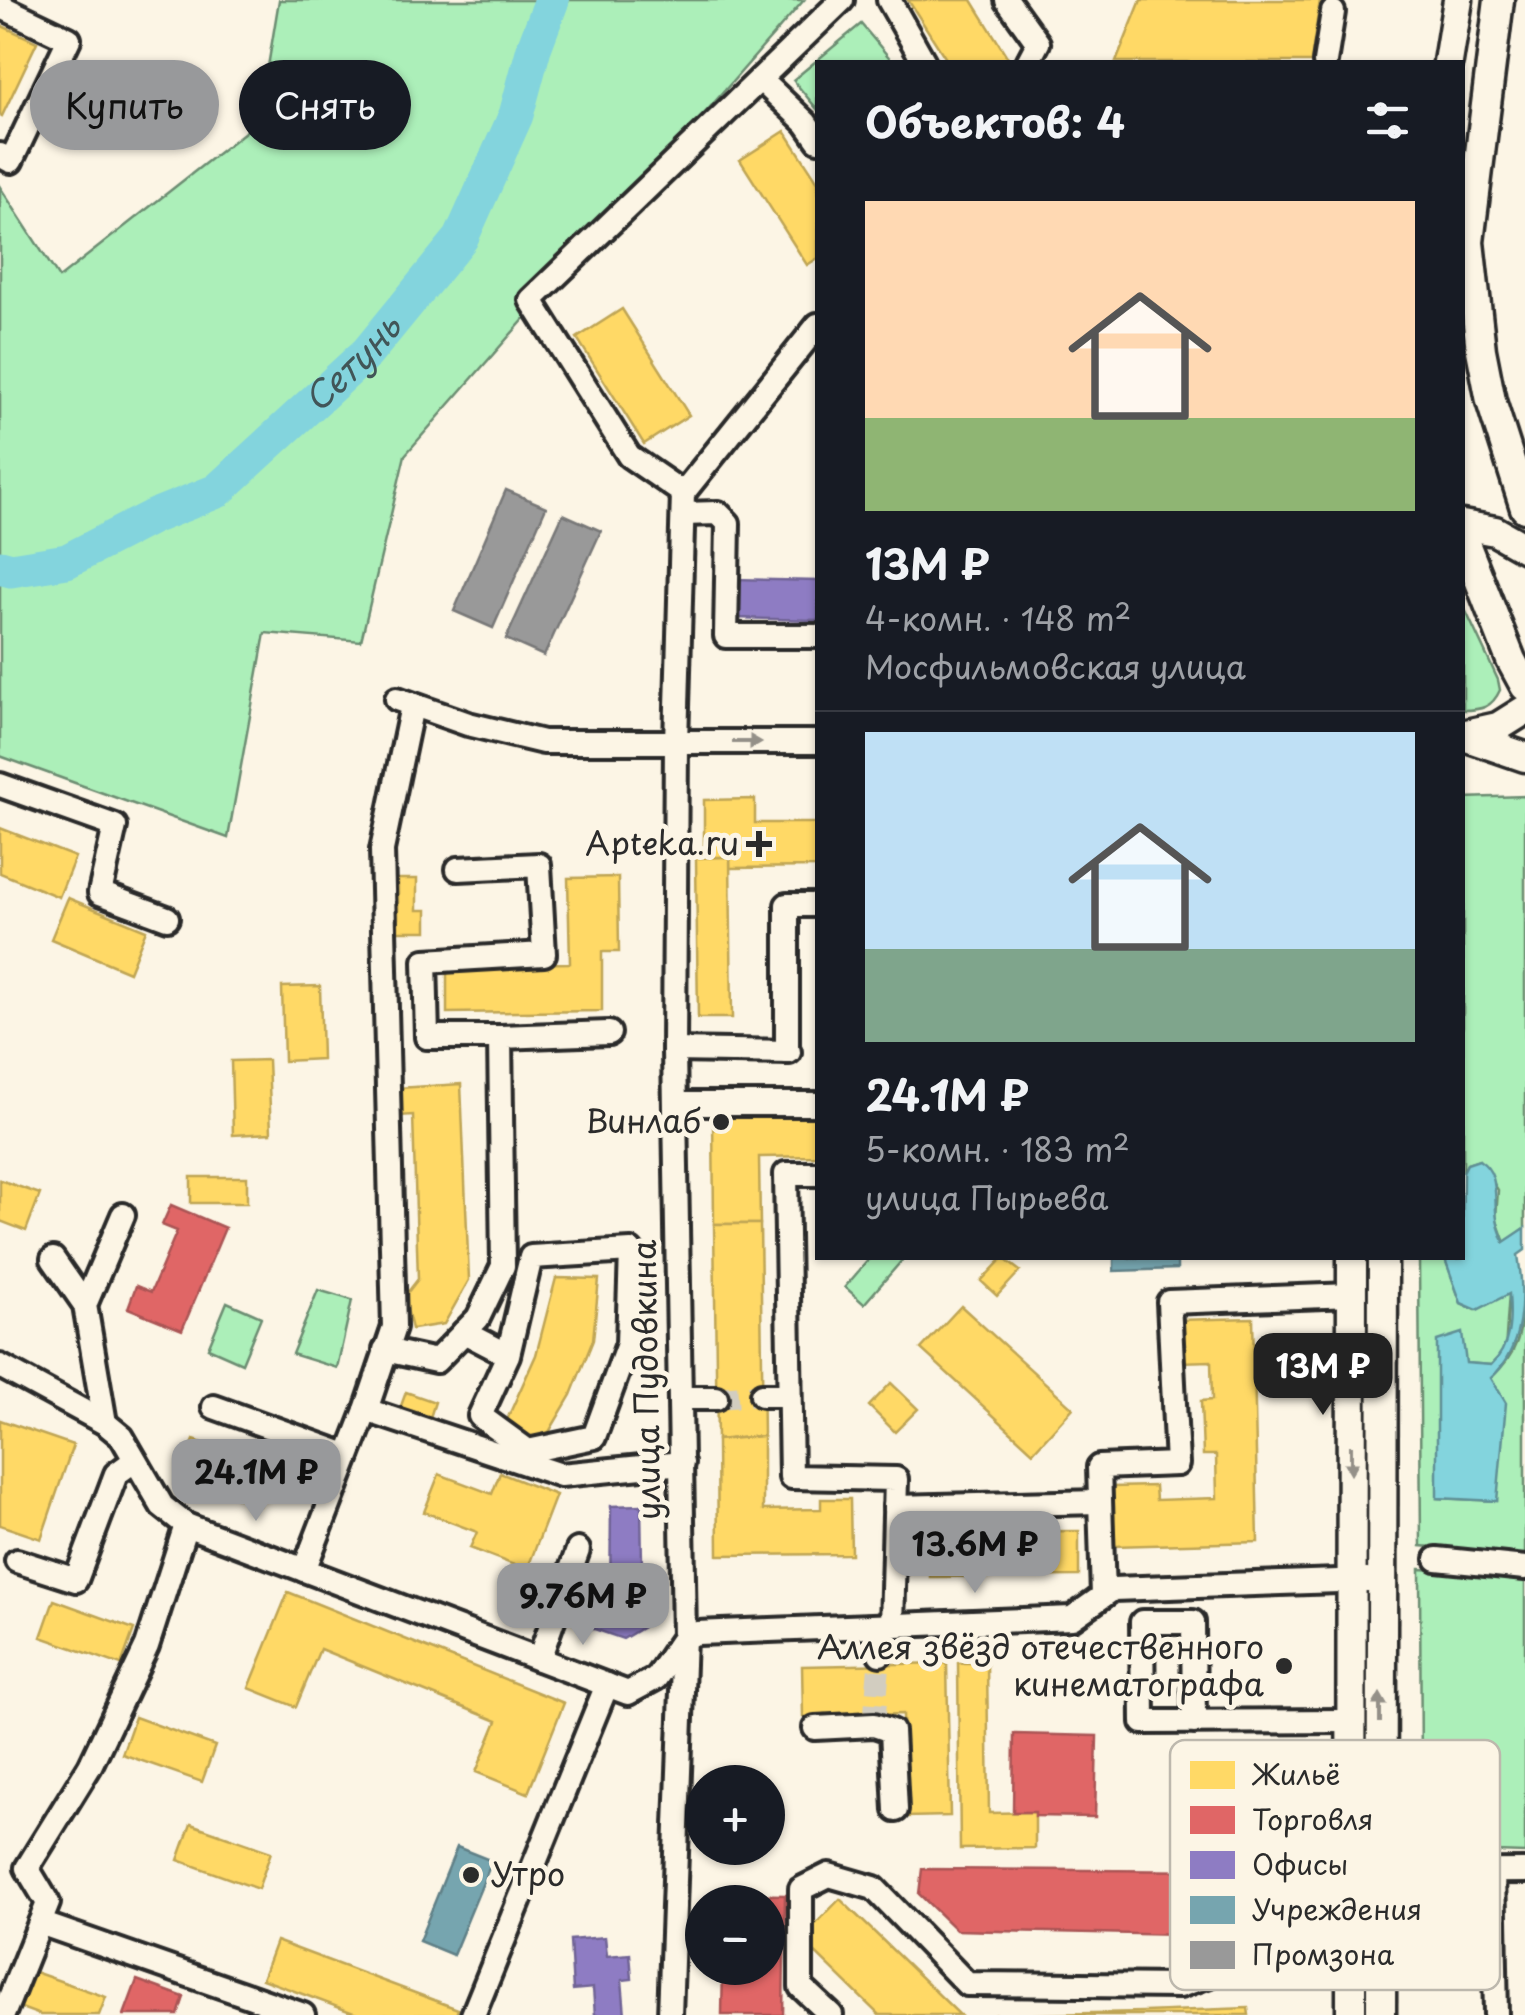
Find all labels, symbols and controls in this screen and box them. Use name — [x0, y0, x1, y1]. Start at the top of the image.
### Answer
chip: Купить — [30, 60, 219, 150]
chip: Снять — [239, 60, 411, 150]
text: Объектов: 4 — [865, 89, 1125, 152]
icon: filters — [1360, 93, 1415, 148]
icon: home — [1050, 266, 1230, 446]
water label: Сетунь — [290, 300, 414, 423]
text: 13M ₽ — [865, 531, 990, 594]
text: 4-комн. · 148 m² — [865, 594, 1131, 642]
text: Мосфильмовская улица — [865, 642, 1246, 690]
one-way arrow — [731, 734, 763, 750]
icon: home — [1050, 797, 1230, 977]
place label: Apteka.ru — [585, 818, 739, 866]
marker: Apteka.ru — [748, 833, 770, 855]
text: 24.1M ₽ — [865, 1062, 1029, 1125]
place label: Винлаб — [585, 1096, 701, 1144]
marker: Винлаб — [710, 1111, 732, 1133]
text: 5-комн. · 183 m² — [865, 1125, 1130, 1173]
text: улица Пырьева — [865, 1173, 1108, 1221]
street label: улица Пудовкина — [619, 1239, 671, 1521]
pin: 13M ₽ — [1253, 1333, 1393, 1418]
text: 13M ₽ — [1275, 1341, 1371, 1389]
pin: 24.1M ₽ — [164, 1439, 348, 1524]
one-way arrow — [1343, 1444, 1359, 1476]
text: 24.1M ₽ — [194, 1447, 318, 1495]
pin: 13.6M ₽ — [883, 1511, 1067, 1596]
text: 13.6M ₽ — [912, 1519, 1038, 1567]
pin: 9.76M ₽ — [491, 1563, 675, 1648]
text: 9.76M ₽ — [519, 1571, 647, 1619]
place label: Аллея звёзд отечественного кинематографа — [817, 1622, 1264, 1707]
marker: Аллея звёзд отечественного кинематографа — [1273, 1655, 1295, 1677]
one-way arrow — [1372, 1691, 1388, 1723]
legend — [1170, 1740, 1500, 1990]
text: Жильё — [1251, 1752, 1340, 1795]
map controls — [685, 1765, 785, 1985]
button: + — [685, 1765, 785, 1865]
text: Торговля — [1252, 1797, 1373, 1840]
text: Офисы — [1252, 1842, 1348, 1885]
place label: Утро — [491, 1849, 565, 1897]
marker: Утро — [460, 1864, 482, 1886]
button: − — [685, 1885, 785, 1985]
text: Учреждения — [1252, 1887, 1422, 1930]
text: Промзона — [1252, 1932, 1395, 1975]

